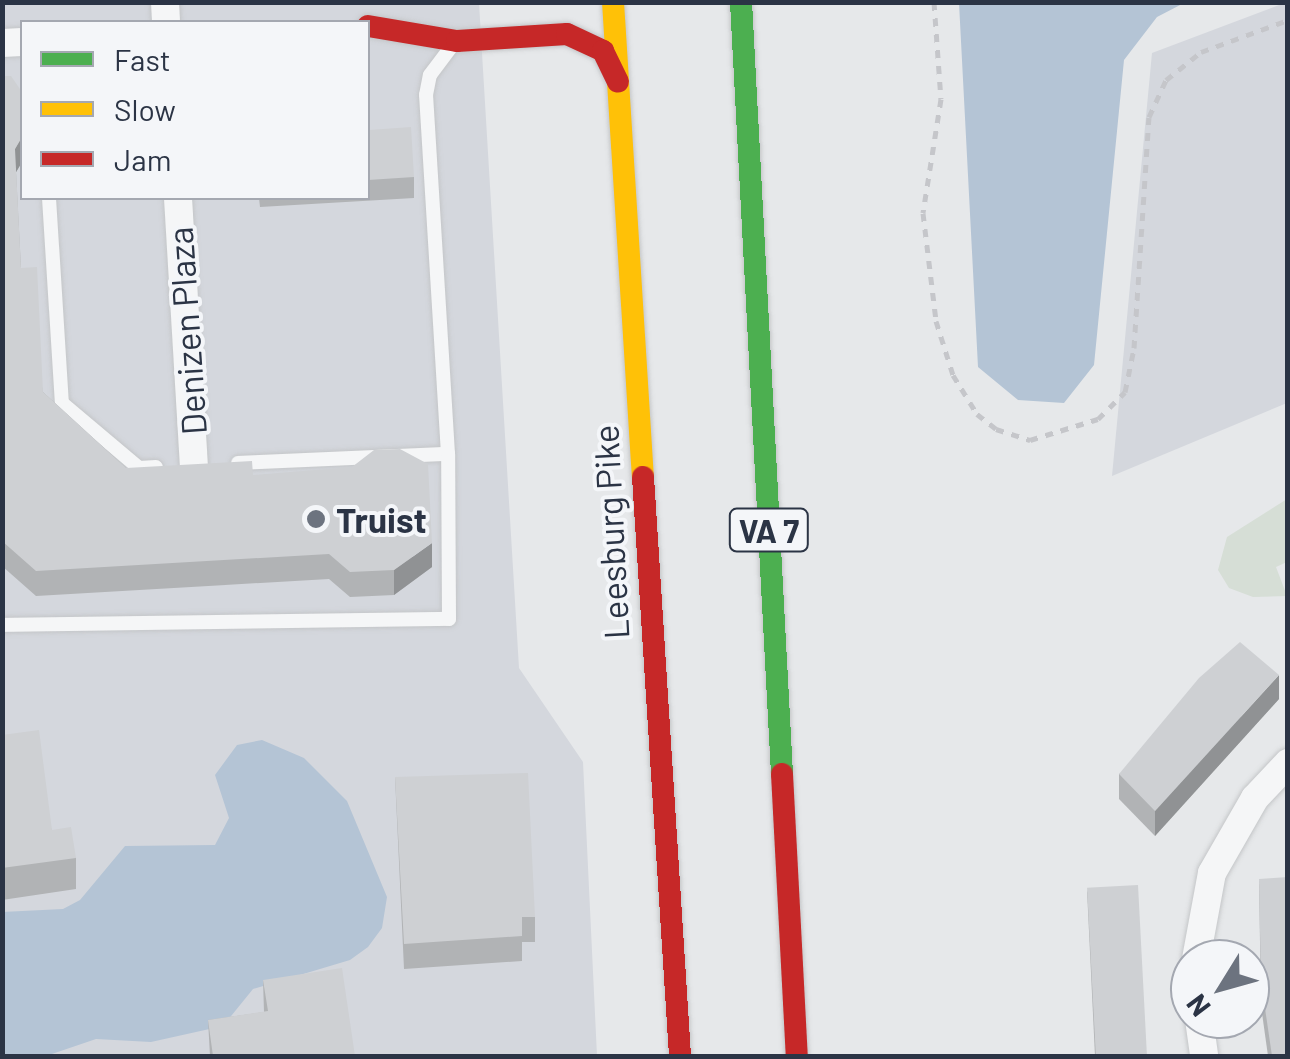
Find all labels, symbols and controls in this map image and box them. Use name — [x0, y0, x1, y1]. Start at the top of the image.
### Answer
legend — [20, 20, 370, 200]
text: Fast — [114, 41, 171, 77]
text: Slow — [114, 91, 176, 127]
text: Jam — [114, 141, 171, 177]
street label: Denizen Plaza — [158, 226, 214, 436]
street label: Leesburg Pike — [583, 424, 637, 640]
place label: Truist — [336, 498, 427, 540]
road number: VA 7 — [726, 503, 812, 557]
marker: Truist — [305, 508, 327, 530]
north arrow — [1170, 939, 1270, 1039]
text: N — [1178, 988, 1217, 1024]

